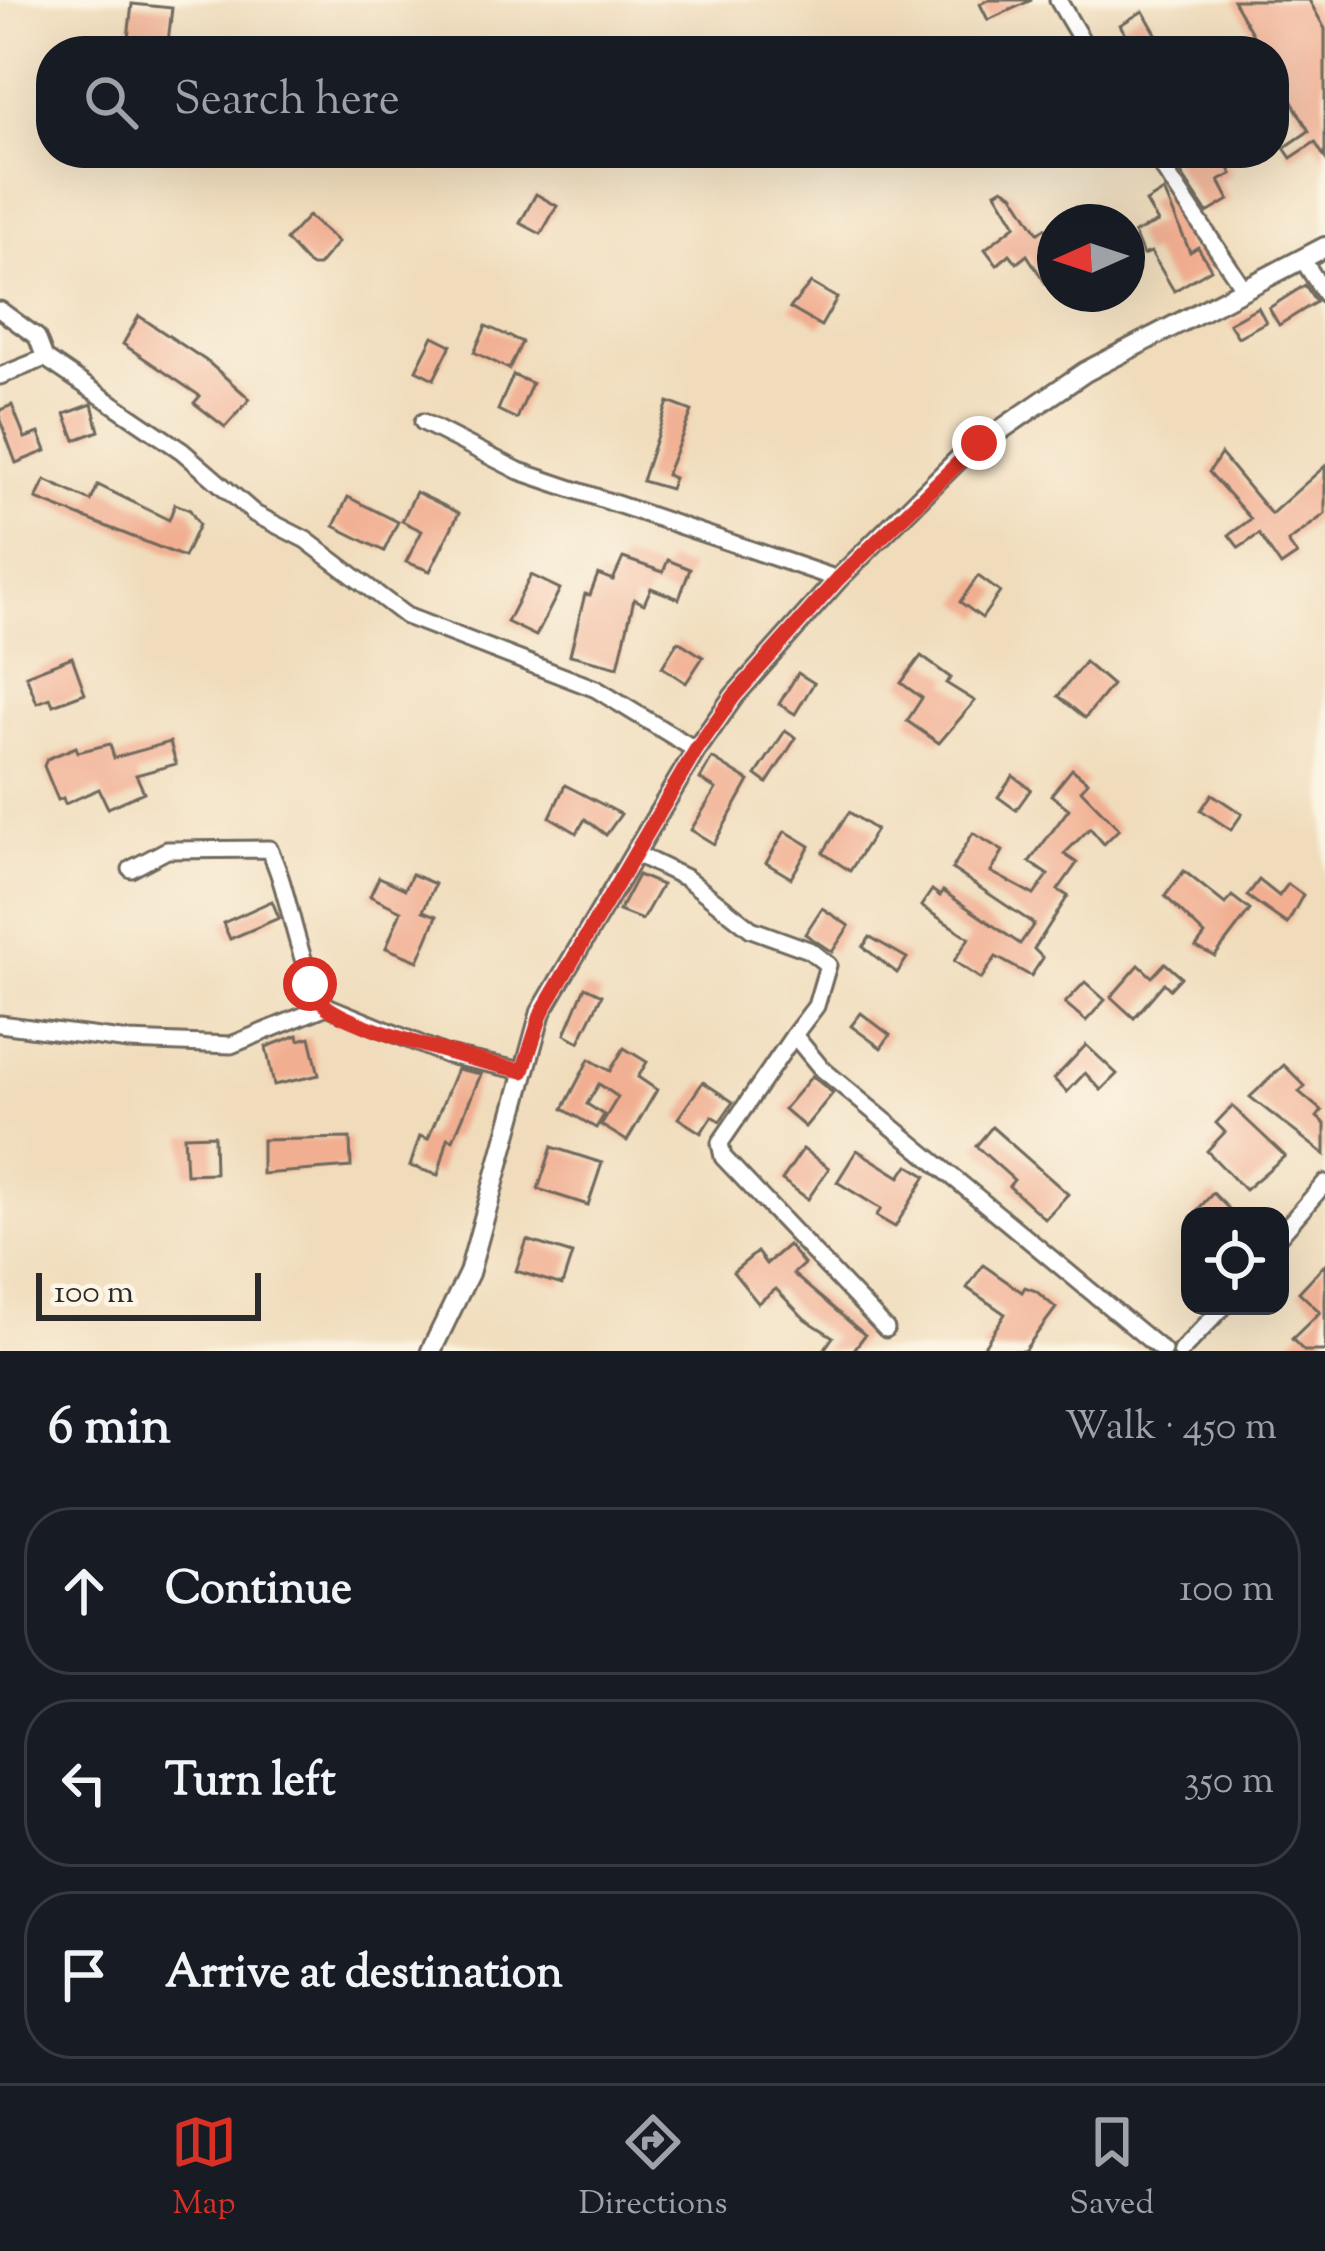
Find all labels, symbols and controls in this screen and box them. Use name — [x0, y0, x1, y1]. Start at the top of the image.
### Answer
search box — [36, 36, 1289, 168]
icon: search — [78, 69, 144, 135]
text: Search here — [174, 70, 400, 135]
north arrow — [1037, 204, 1145, 312]
route end — [952, 416, 1006, 470]
route start — [283, 957, 337, 1011]
map controls — [1181, 1207, 1289, 1315]
button: locate — [1181, 1207, 1289, 1315]
scale bar — [36, 1267, 261, 1320]
text: 100 m — [54, 1270, 134, 1318]
text: 6 min — [48, 1393, 171, 1466]
text: Walk · 450 m — [1065, 1401, 1277, 1457]
icon: ahead — [51, 1558, 117, 1624]
text: Continue — [165, 1559, 352, 1624]
text: 100 m — [1179, 1563, 1274, 1619]
icon: left — [51, 1750, 117, 1816]
text: Turn left — [165, 1751, 336, 1816]
text: 350 m — [1184, 1755, 1274, 1811]
icon: arrive — [51, 1942, 117, 2008]
text: Arrive at destination — [165, 1943, 563, 2008]
tab: Map — [171, 2109, 237, 2229]
tab: Directions — [579, 2109, 728, 2229]
tab: Saved — [1069, 2109, 1154, 2229]

